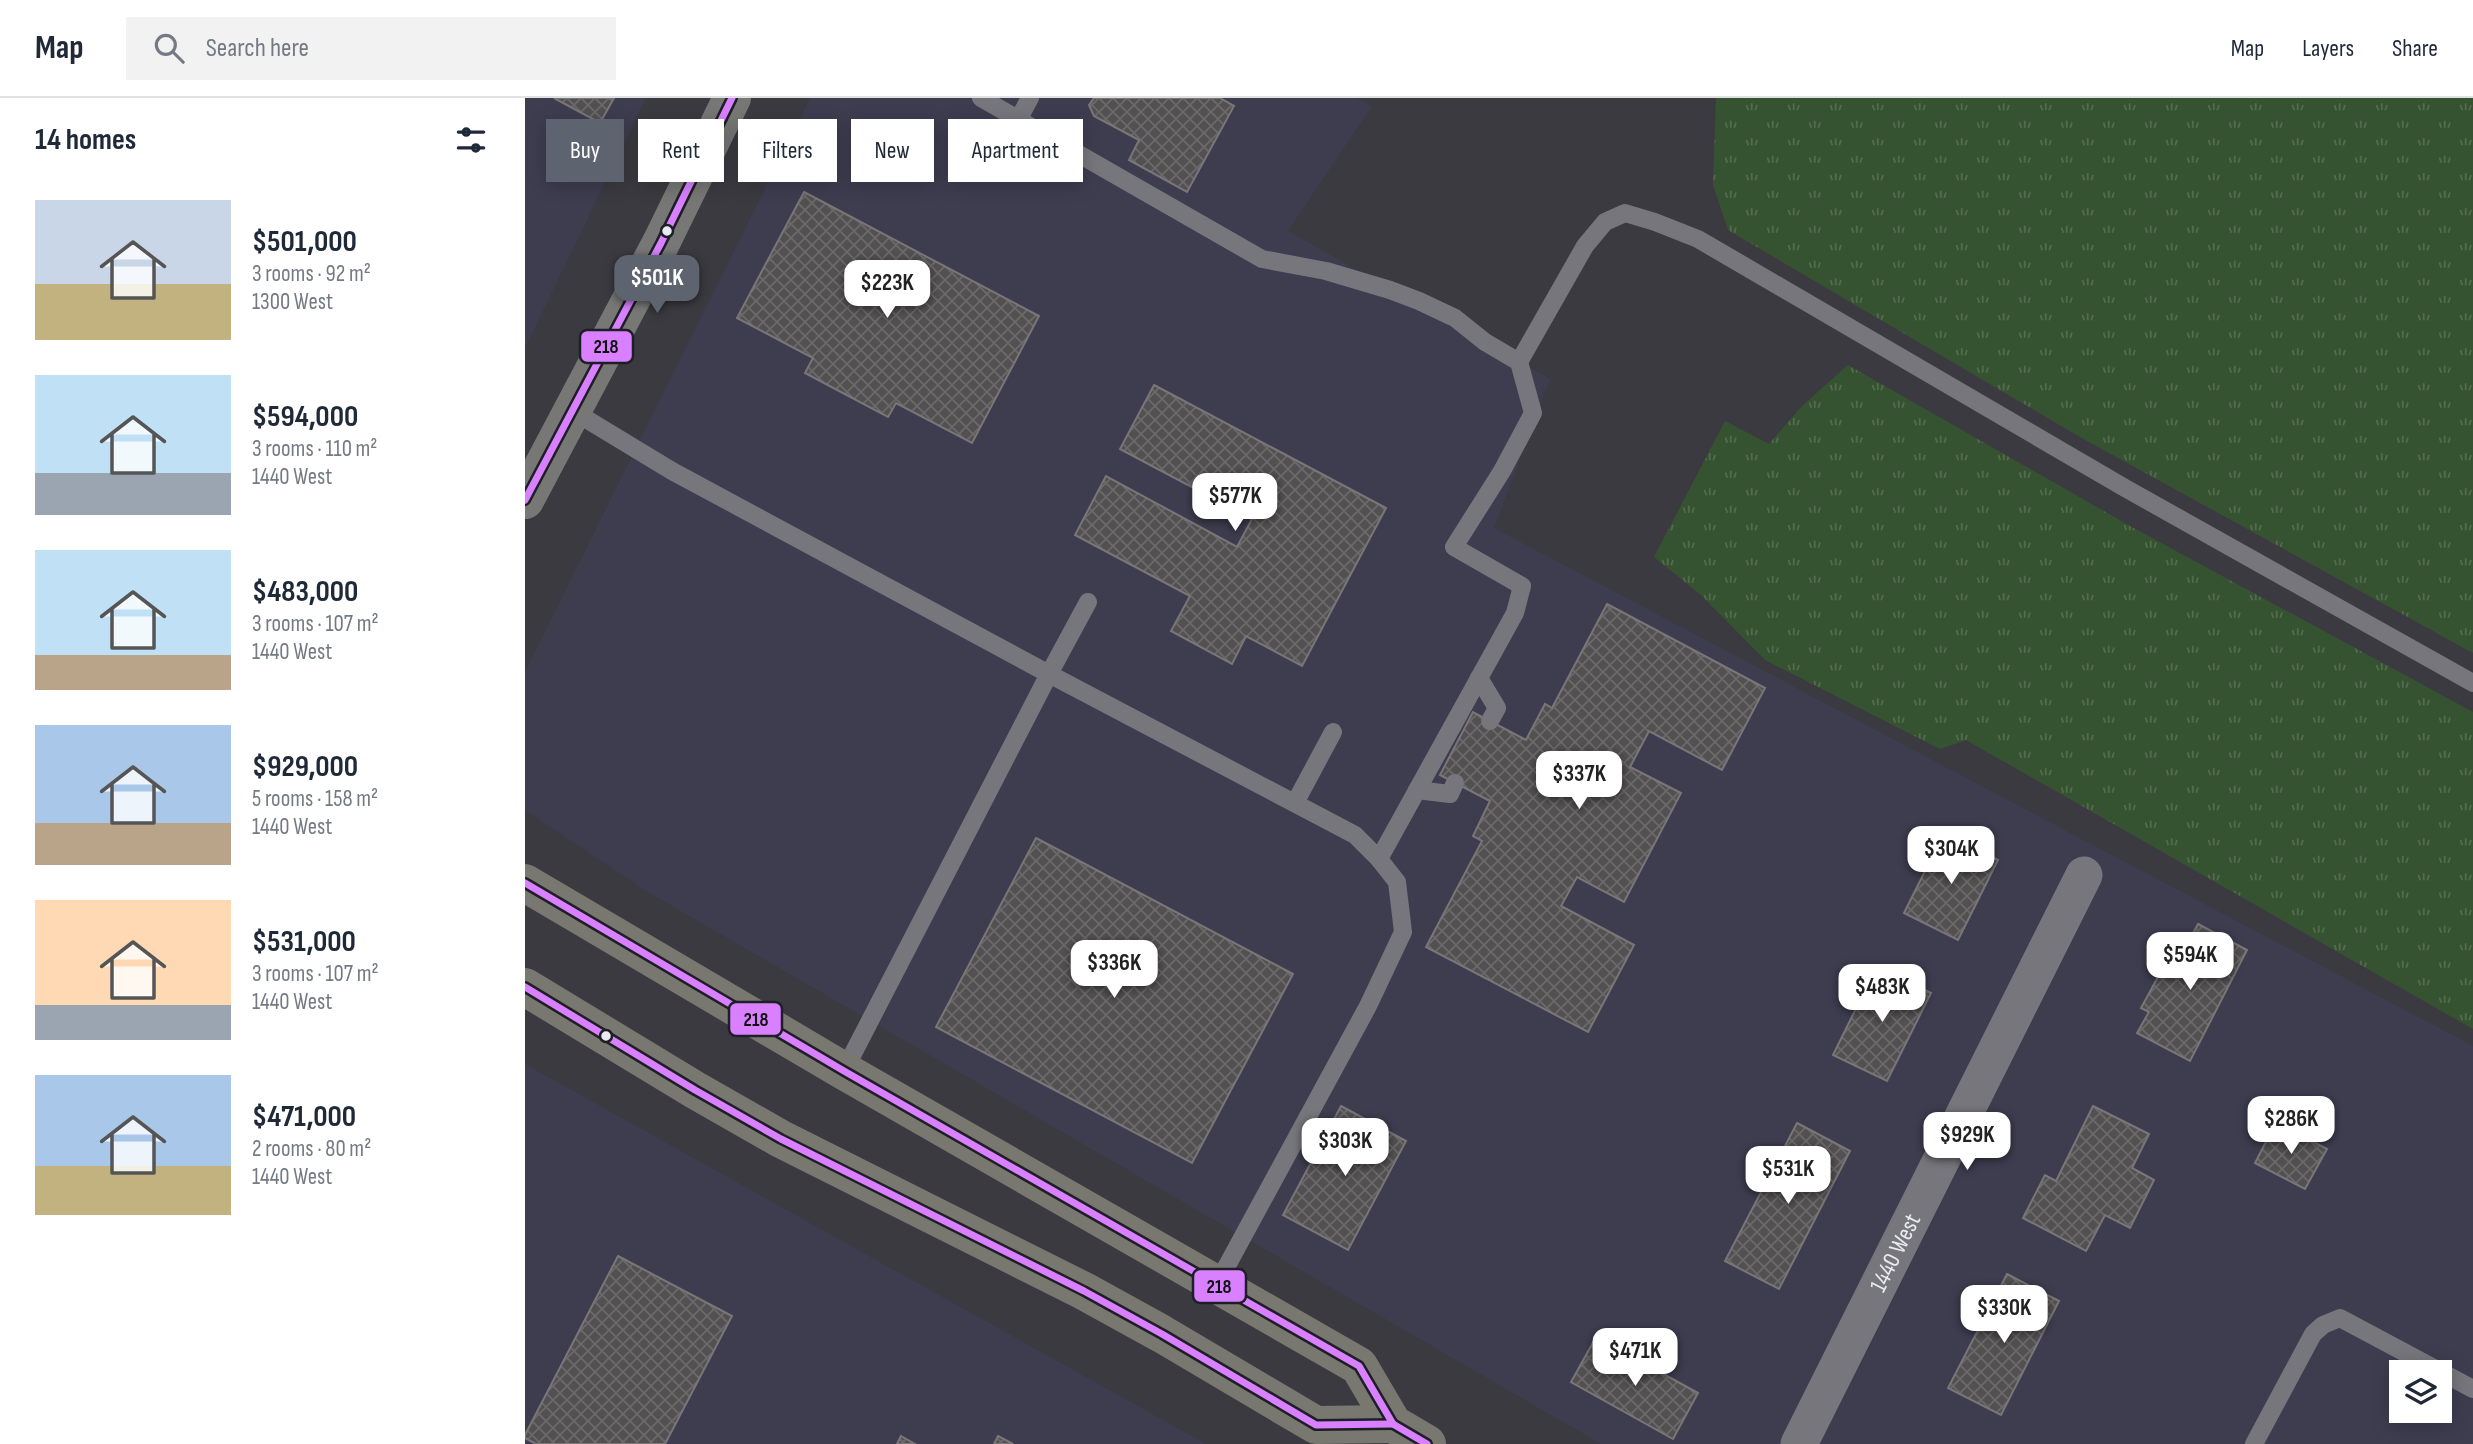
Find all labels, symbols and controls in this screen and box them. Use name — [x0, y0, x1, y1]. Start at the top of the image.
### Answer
search box — [126, 17, 616, 80]
text: Map — [35, 28, 84, 68]
icon: search — [150, 29, 188, 67]
text: Search here — [206, 33, 309, 64]
text: Map — [2231, 34, 2264, 63]
text: Layers — [2302, 34, 2354, 63]
text: Share — [2392, 34, 2438, 63]
chip: Buy — [546, 119, 624, 182]
chip: Rent — [638, 119, 724, 182]
chip: Filters — [738, 119, 837, 182]
chip: New — [851, 119, 934, 182]
chip: Apartment — [948, 119, 1083, 182]
icon: filters — [452, 121, 490, 159]
text: 14 homes — [35, 122, 136, 158]
text: $501,000 — [252, 224, 357, 260]
unlabelled marker — [660, 224, 674, 238]
icon: home — [91, 228, 175, 312]
pin: $501K — [608, 256, 706, 315]
text: 3 rooms · 92 m² — [252, 260, 371, 288]
pin: $223K — [838, 260, 936, 320]
text: $501K — [630, 264, 684, 292]
text: $223K — [860, 269, 914, 297]
text: 1300 West — [252, 288, 333, 316]
line badge: 218 — [580, 330, 633, 363]
text: 218 — [594, 336, 618, 359]
text: $594,000 — [252, 399, 358, 435]
icon: home — [91, 403, 175, 487]
text: 3 rooms · 110 m² — [252, 435, 377, 463]
text: 1440 West — [252, 463, 332, 491]
pin: $577K — [1186, 474, 1284, 533]
text: $577K — [1208, 482, 1262, 510]
text: $483,000 — [252, 574, 358, 610]
icon: home — [91, 578, 175, 662]
text: 3 rooms · 107 m² — [252, 610, 379, 638]
text: 1440 West — [252, 638, 332, 666]
text: $929,000 — [252, 749, 358, 785]
pin: $337K — [1530, 752, 1628, 811]
icon: home — [91, 753, 175, 837]
text: $337K — [1552, 760, 1606, 788]
text: 5 rooms · 158 m² — [252, 785, 378, 813]
text: 1440 West — [252, 813, 332, 841]
pin: $304K — [1902, 826, 2000, 886]
text: $304K — [1923, 835, 1979, 863]
text: $531,000 — [252, 924, 356, 960]
icon: home — [91, 928, 175, 1012]
pin: $594K — [2141, 932, 2239, 992]
pin: $336K — [1065, 940, 1163, 1000]
text: $594K — [2163, 941, 2217, 969]
text: $336K — [1087, 949, 1141, 977]
text: 3 rooms · 107 m² — [252, 960, 379, 988]
pin: $483K — [1833, 964, 1931, 1024]
text: $483K — [1854, 973, 1910, 1001]
text: 1440 West — [252, 988, 332, 1016]
line badge: 218 — [729, 1002, 782, 1036]
text: 218 — [744, 1009, 768, 1032]
unlabelled marker — [599, 1029, 613, 1043]
pin: $286K — [2242, 1096, 2340, 1156]
text: $471,000 — [252, 1099, 356, 1135]
icon: home — [91, 1103, 175, 1187]
text: $286K — [2264, 1105, 2318, 1133]
pin: $929K — [1918, 1112, 2016, 1172]
pin: $303K — [1296, 1118, 1394, 1178]
text: $929K — [1940, 1121, 1994, 1149]
text: $303K — [1318, 1127, 1372, 1155]
text: 2 rooms · 80 m² — [252, 1135, 371, 1163]
pin: $531K — [1739, 1146, 1837, 1206]
text: $531K — [1762, 1155, 1814, 1183]
text: 1440 West — [252, 1163, 332, 1191]
street label: 1440 West — [1863, 1209, 1927, 1297]
line badge: 218 — [1193, 1269, 1246, 1303]
text: 218 — [1207, 1276, 1231, 1299]
pin: $330K — [1955, 1286, 2053, 1345]
text: $330K — [1977, 1294, 2031, 1322]
pin: $471K — [1586, 1328, 1684, 1388]
text: $471K — [1609, 1337, 1661, 1365]
map controls — [2389, 1360, 2452, 1423]
button: layers — [2389, 1360, 2452, 1423]

